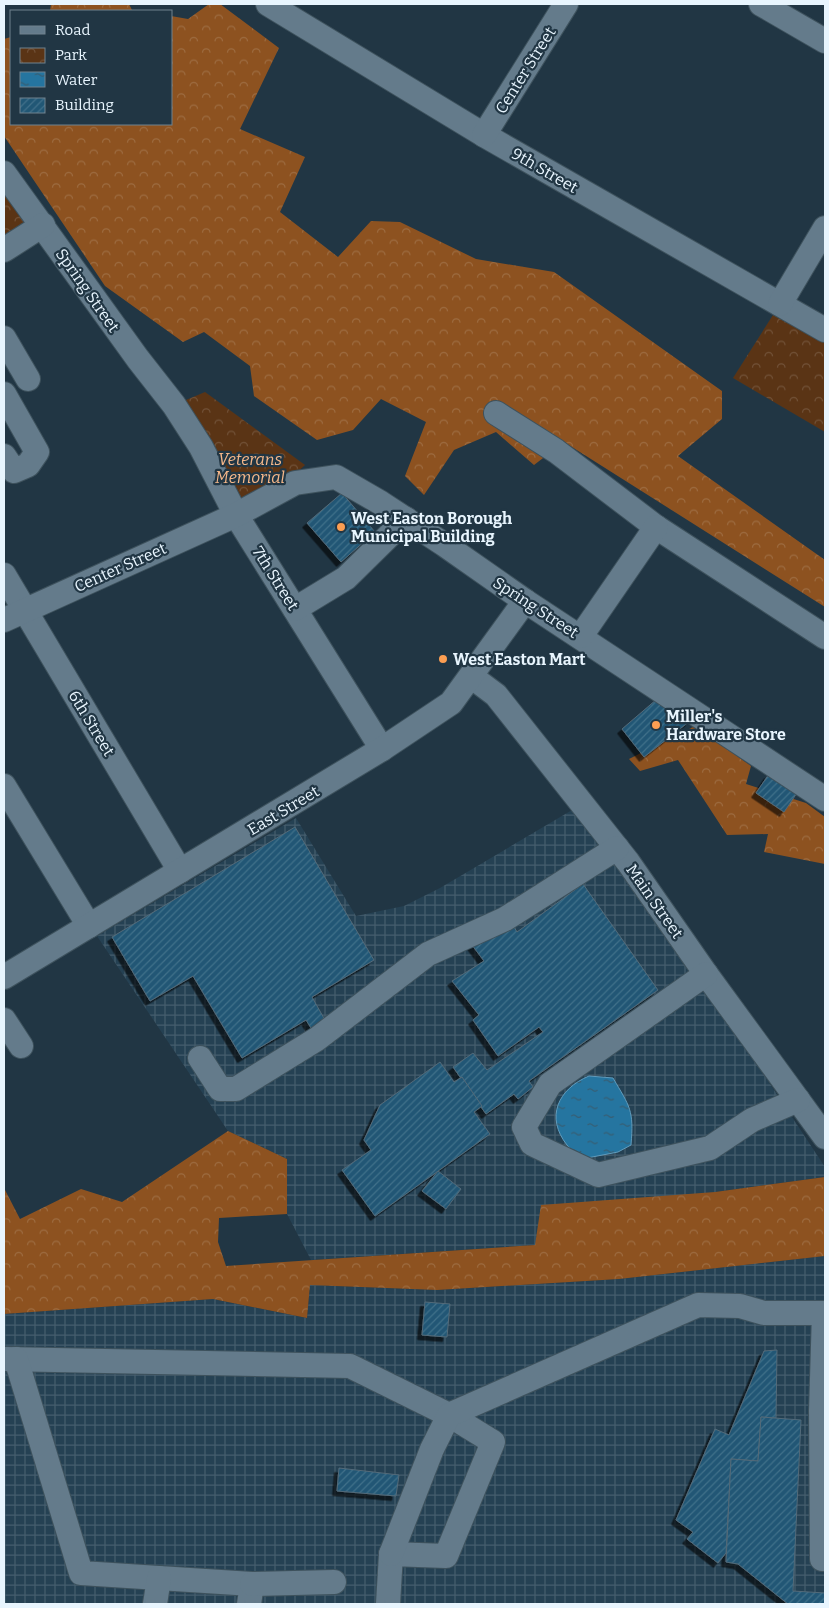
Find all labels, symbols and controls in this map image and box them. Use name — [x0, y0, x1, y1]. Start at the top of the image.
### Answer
legend — [10, 10, 172, 125]
text: Road — [55, 21, 90, 39]
street label: Center Street — [491, 23, 560, 117]
text: Park — [55, 46, 87, 64]
text: Water — [55, 71, 98, 89]
text: Building — [55, 96, 114, 114]
street label: 9th Street — [508, 144, 581, 197]
street label: Spring Street — [52, 245, 124, 336]
park label: Veterans Memorial — [215, 450, 285, 487]
place label: West Easton Borough Municipal Building — [351, 509, 512, 546]
marker: West Easton Borough Municipal Building — [335, 521, 347, 533]
street label: Center Street — [71, 539, 169, 596]
street label: 7th Street — [248, 543, 303, 614]
street label: Spring Street — [490, 573, 582, 642]
place label: West Easton Mart — [453, 650, 586, 669]
marker: West Easton Mart — [437, 653, 449, 665]
street label: 6th Street — [65, 687, 119, 760]
place label: Miller's Hardware Store — [666, 707, 786, 744]
marker: Miller's Hardware Store — [650, 719, 662, 731]
street label: East Street — [244, 782, 323, 839]
street label: Main Street — [622, 861, 687, 942]

